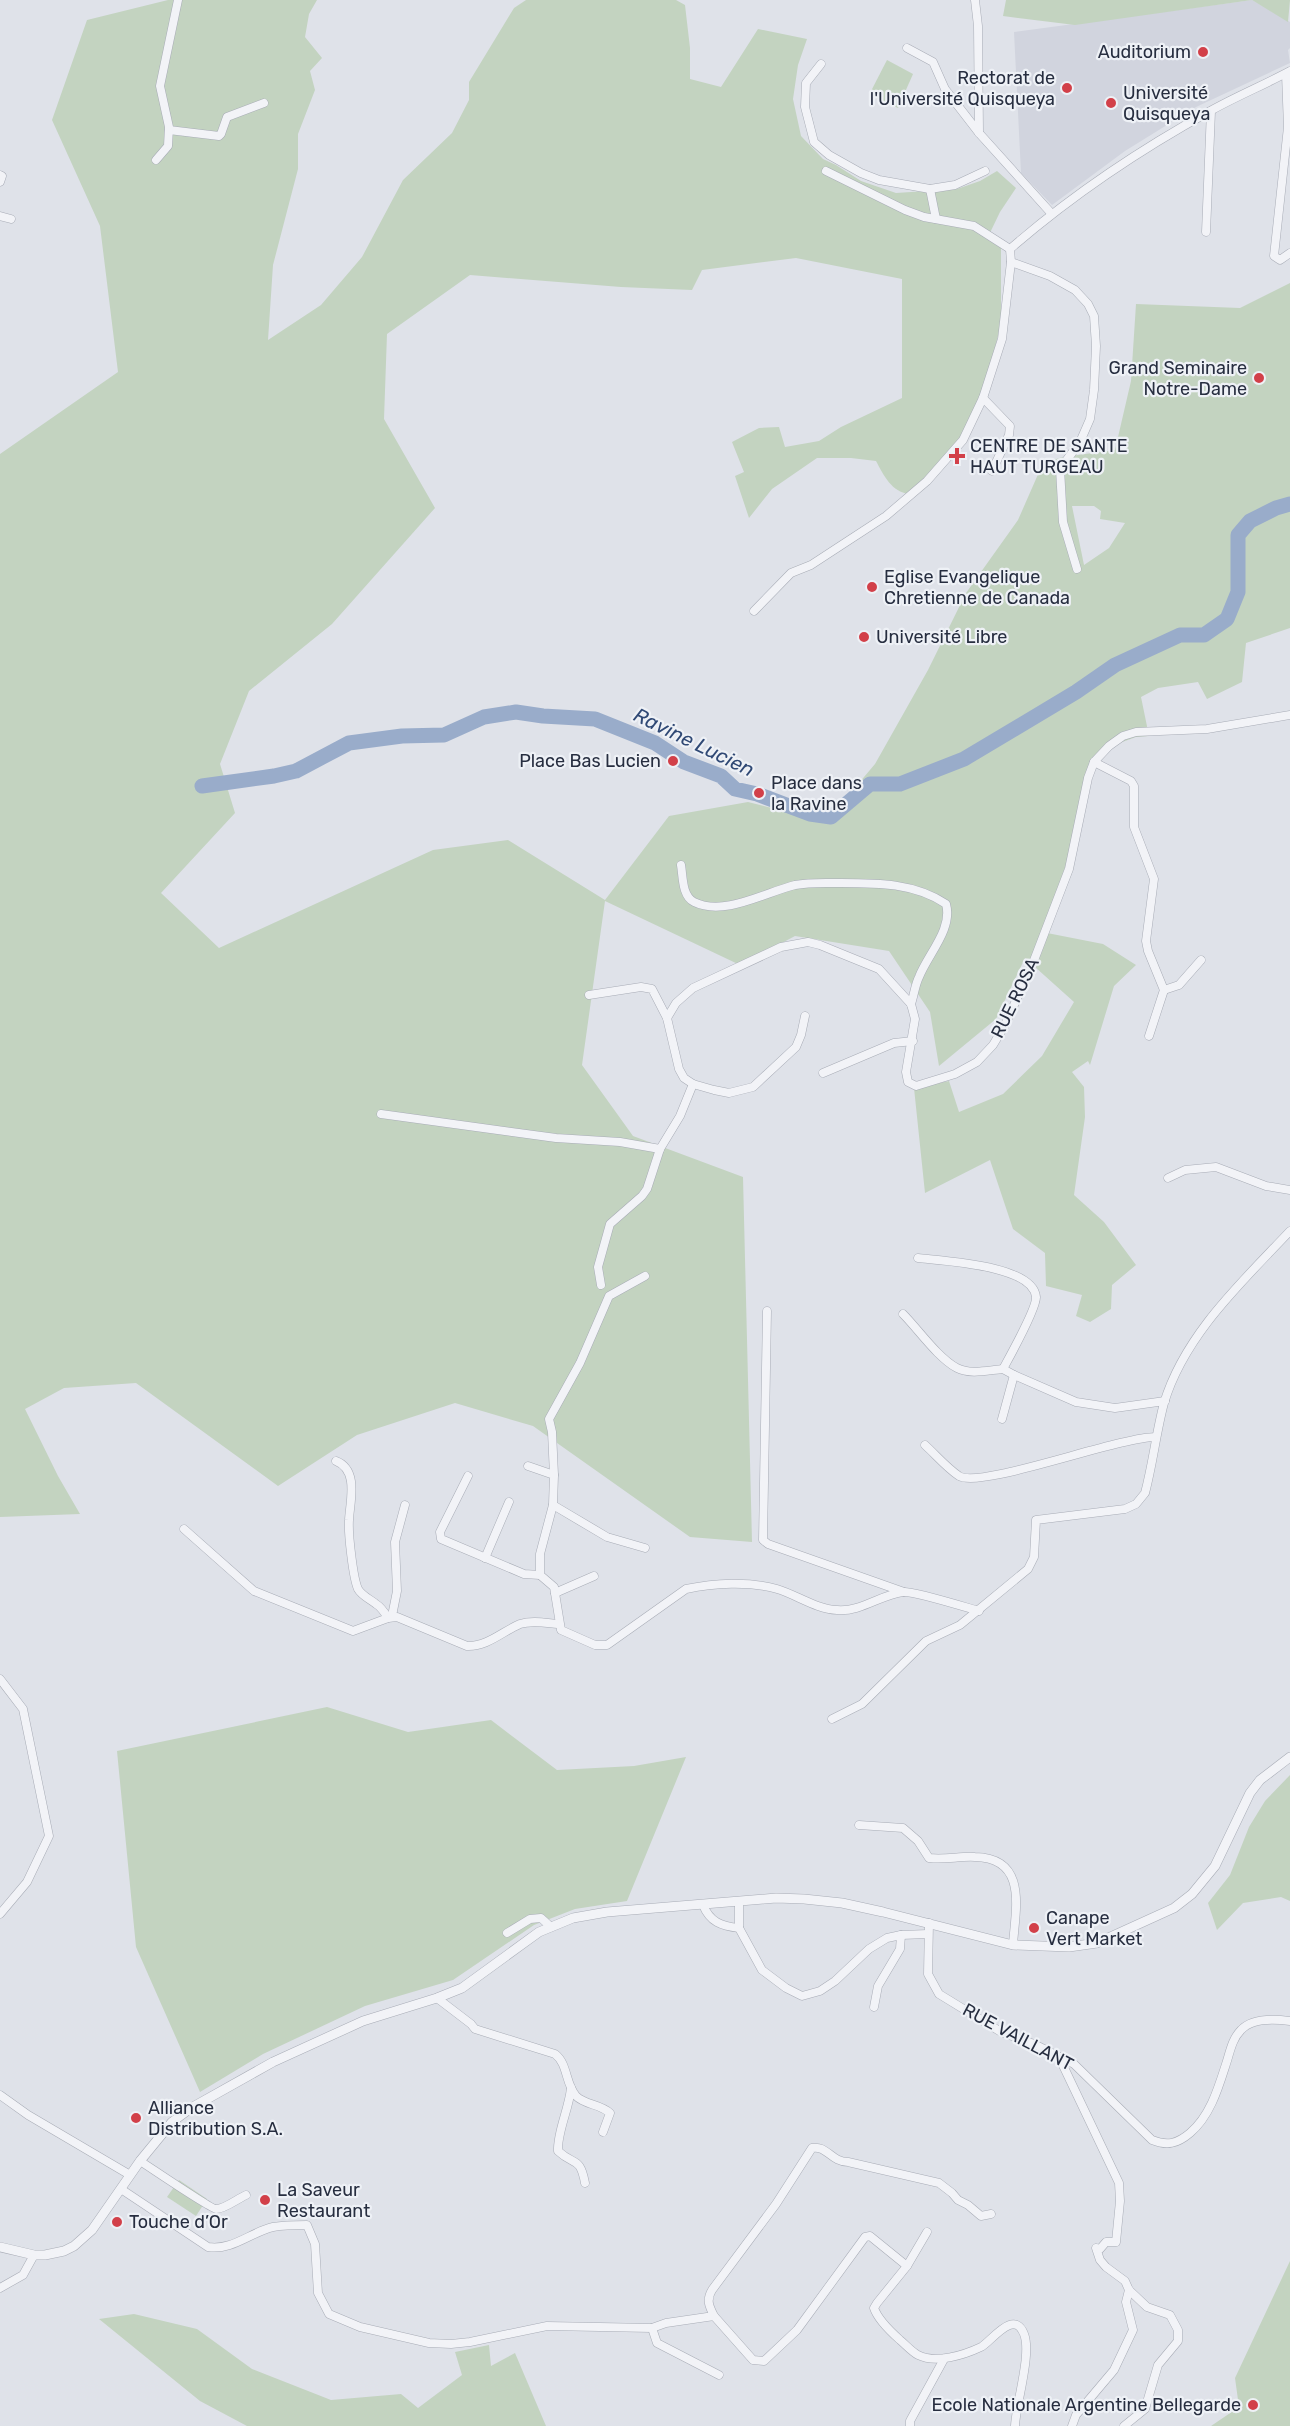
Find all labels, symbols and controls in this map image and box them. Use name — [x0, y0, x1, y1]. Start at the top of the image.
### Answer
place label: Auditorium — [1098, 41, 1191, 63]
marker: Auditorium — [1196, 45, 1210, 59]
place label: Rectorat de l'Université Quisqueya — [870, 67, 1055, 110]
marker: Rectorat de l'Université Quisqueya — [1060, 81, 1074, 95]
place label: Université Quisqueya — [1123, 82, 1210, 125]
marker: Université Quisqueya — [1104, 96, 1118, 110]
place label: Grand Seminaire Notre-Dame — [1109, 357, 1247, 400]
marker: Grand Seminaire Notre-Dame — [1252, 371, 1266, 385]
place label: CENTRE DE SANTE HAUT TURGEAU — [970, 435, 1128, 478]
marker: CENTRE DE SANTE HAUT TURGEAU — [948, 447, 966, 465]
place label: Eglise Evangelique Chretienne de Canada — [884, 566, 1070, 609]
marker: Eglise Evangelique Chretienne de Canada — [865, 580, 879, 594]
place label: Université Libre — [876, 626, 1007, 648]
marker: Université Libre — [857, 630, 871, 644]
water label: Ravine Lucien — [630, 703, 758, 781]
place label: Place Bas Lucien — [519, 750, 661, 772]
marker: Place Bas Lucien — [666, 754, 680, 768]
place label: Place dans la Ravine — [771, 772, 862, 815]
marker: Place dans la Ravine — [752, 786, 766, 800]
street label: RUE ROSA — [986, 954, 1044, 1042]
place label: Canape Vert Market — [1046, 1907, 1142, 1950]
marker: Canape Vert Market — [1027, 1921, 1041, 1935]
street label: RUE VAILLANT — [959, 1999, 1077, 2075]
place label: Alliance Distribution S.A. — [148, 2097, 283, 2140]
marker: Alliance Distribution S.A. — [129, 2111, 143, 2125]
place label: La Saveur Restaurant — [277, 2179, 370, 2222]
marker: La Saveur Restaurant — [258, 2193, 272, 2207]
place label: Touche d’Or — [129, 2211, 228, 2233]
marker: Touche d’Or — [110, 2215, 124, 2229]
place label: Ecole Nationale Argentine Bellegarde — [932, 2394, 1241, 2416]
marker: Ecole Nationale Argentine Bellegarde — [1246, 2398, 1260, 2412]

